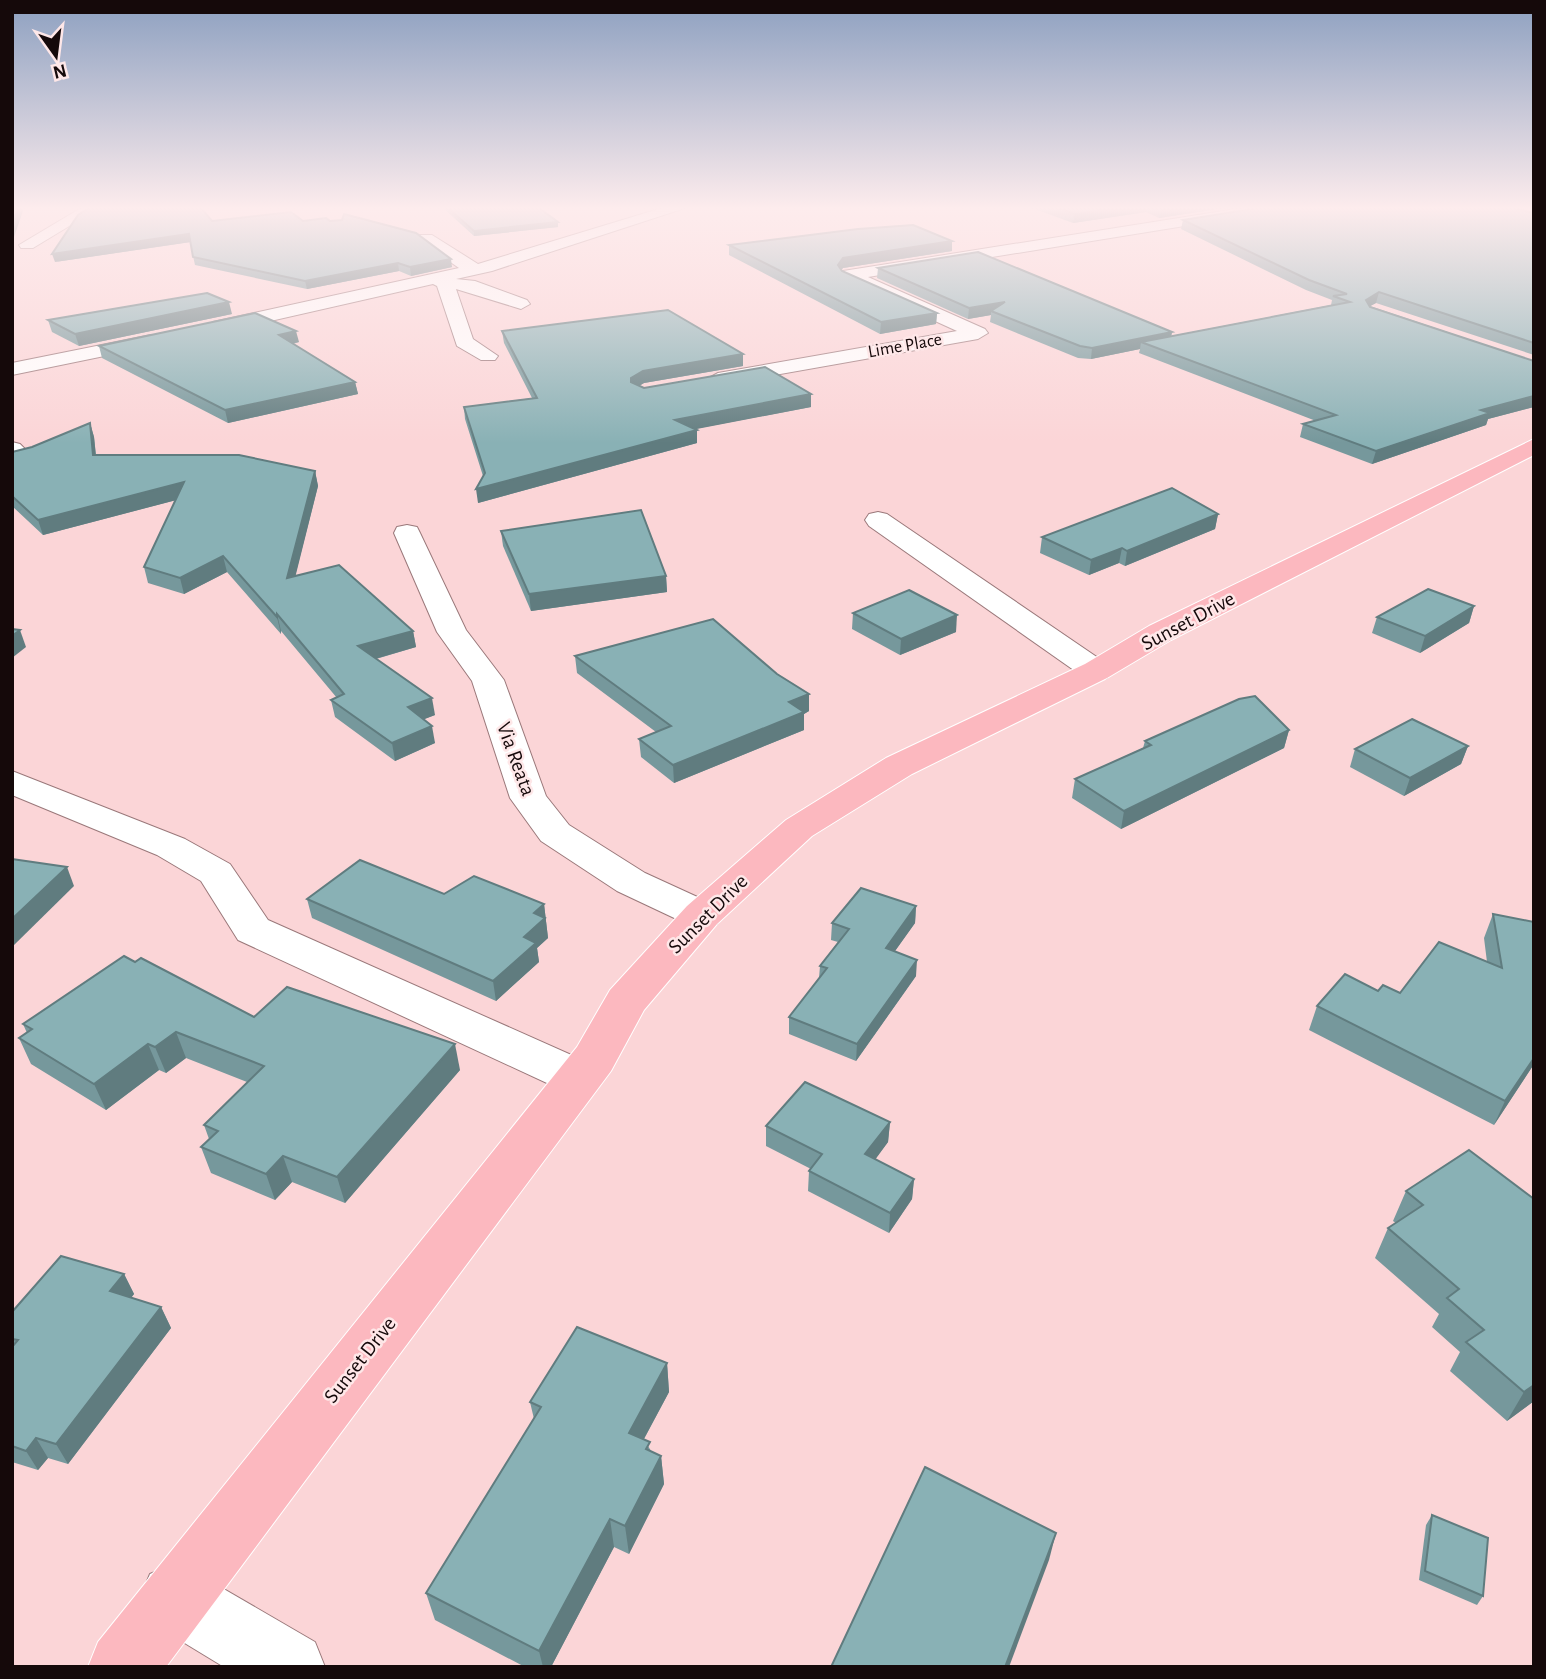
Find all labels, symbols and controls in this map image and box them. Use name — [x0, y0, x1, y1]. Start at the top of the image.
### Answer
north arrow — [21, 21, 91, 91]
text: N — [51, 60, 68, 82]
street label: Lime Place — [867, 331, 943, 361]
street label: Sunset Drive — [1138, 588, 1238, 654]
street label: Via Reata — [493, 719, 539, 799]
street label: Sunset Drive — [664, 870, 752, 958]
street label: Sunset Drive — [320, 1313, 400, 1407]

